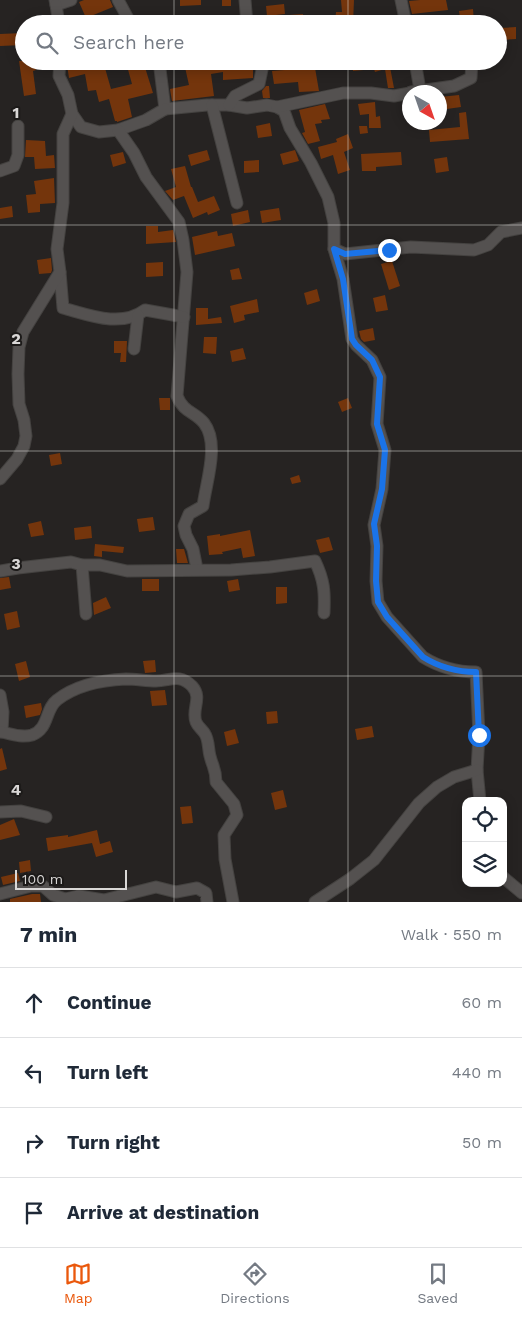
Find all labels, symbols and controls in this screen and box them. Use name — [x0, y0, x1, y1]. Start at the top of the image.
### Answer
search box — [15, 15, 507, 70]
icon: search — [33, 29, 61, 57]
text: Search here — [73, 31, 184, 54]
north arrow — [402, 85, 447, 130]
text: 1 — [13, 103, 19, 122]
route end — [378, 239, 401, 262]
text: 2 — [11, 329, 21, 348]
text: 3 — [11, 554, 21, 573]
route start — [468, 724, 491, 747]
text: 4 — [11, 780, 21, 799]
map controls — [462, 797, 507, 887]
button: locate — [462, 797, 507, 842]
button: layers — [462, 842, 507, 887]
scale bar — [15, 867, 128, 890]
text: 100 m — [22, 871, 63, 887]
text: 7 min — [20, 922, 77, 947]
text: Walk · 550 m — [401, 925, 502, 944]
icon: ahead — [20, 989, 48, 1017]
text: Continue — [67, 991, 151, 1014]
text: 60 m — [462, 993, 502, 1012]
icon: left — [20, 1059, 48, 1087]
text: Turn left — [67, 1061, 148, 1084]
text: 440 m — [452, 1063, 502, 1082]
icon: right — [20, 1129, 48, 1157]
text: Turn right — [67, 1131, 160, 1154]
text: 50 m — [462, 1133, 502, 1152]
icon: arrive — [20, 1199, 48, 1227]
text: Arrive at destination — [67, 1201, 259, 1224]
tab: Map — [64, 1260, 93, 1306]
tab: Directions — [220, 1260, 290, 1306]
tab: Saved — [417, 1260, 458, 1306]

